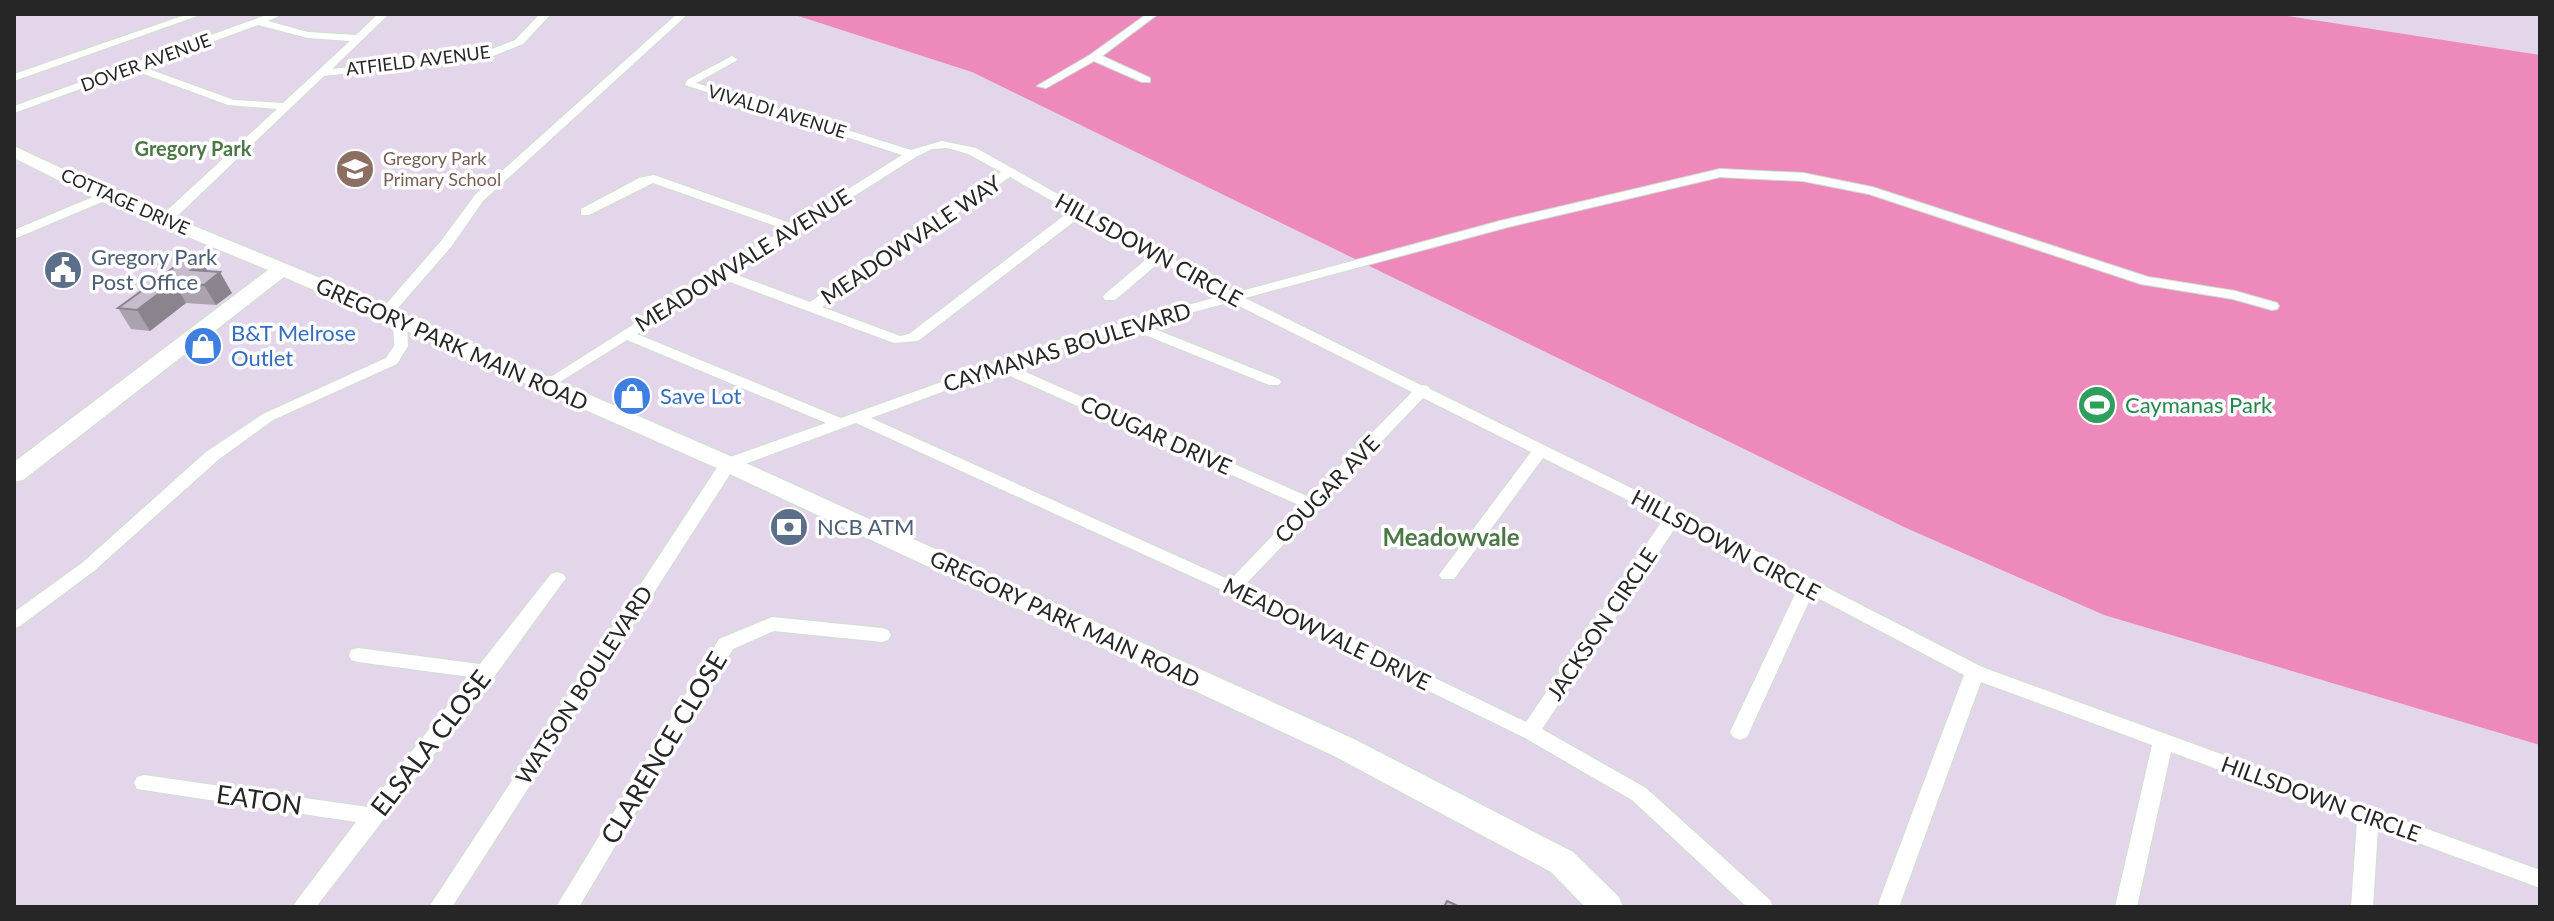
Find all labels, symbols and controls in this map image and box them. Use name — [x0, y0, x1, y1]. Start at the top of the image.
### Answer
street label: DOVER AVENUE — [78, 28, 214, 96]
street label: ATFIELD AVENUE — [344, 40, 491, 80]
street label: VIVALDI AVENUE — [705, 80, 849, 143]
district label: Gregory Park — [135, 136, 252, 160]
place label: Gregory Park Primary School — [383, 147, 501, 190]
school or university icon: Gregory Park Primary School — [334, 148, 376, 190]
street label: COTTAGE DRIVE — [58, 163, 193, 239]
street label: MEADOWVALE WAY — [815, 169, 1006, 310]
street label: MEADOWVALE AVENUE — [630, 182, 856, 337]
street label: HILLSDOWN CIRCLE — [1051, 187, 1248, 312]
place label: Gregory Park Post Office — [91, 243, 218, 295]
public building icon: Gregory Park Post Office — [42, 249, 84, 291]
street label: GREGORY PARK MAIN ROAD — [312, 271, 592, 416]
street label: CAYMANAS BOULEVARD — [940, 296, 1194, 397]
place label: B&T Melrose Outlet — [231, 319, 356, 371]
shop icon: B&T Melrose Outlet — [182, 325, 224, 367]
shop icon: Save Lot — [611, 375, 653, 417]
place label: Save Lot — [660, 382, 742, 409]
sports icon: Caymanas Park — [2076, 384, 2118, 426]
street label: COUGAR DRIVE — [1076, 389, 1236, 480]
place label: Caymanas Park — [2125, 391, 2273, 418]
street label: COUGAR AVE — [1269, 429, 1385, 548]
street label: HILLSDOWN CIRCLE — [1627, 483, 1825, 606]
bank icon: NCB ATM — [768, 506, 810, 548]
place label: NCB ATM — [817, 513, 914, 540]
district label: Meadowvale — [1382, 522, 1520, 551]
street label: JACKSON CIRCLE — [1541, 542, 1663, 705]
street label: GREGORY PARK MAIN ROAD — [926, 544, 1205, 693]
street label: MEADOWVALE DRIVE — [1219, 572, 1435, 696]
street label: WATSON BOULEVARD — [509, 580, 658, 789]
street label: CLARENCE CLOSE — [593, 646, 733, 849]
street label: ELSALA CLOSE — [363, 663, 497, 822]
street label: HILLSDOWN CIRCLE — [2218, 750, 2424, 847]
street label: EATON — [214, 777, 304, 821]

